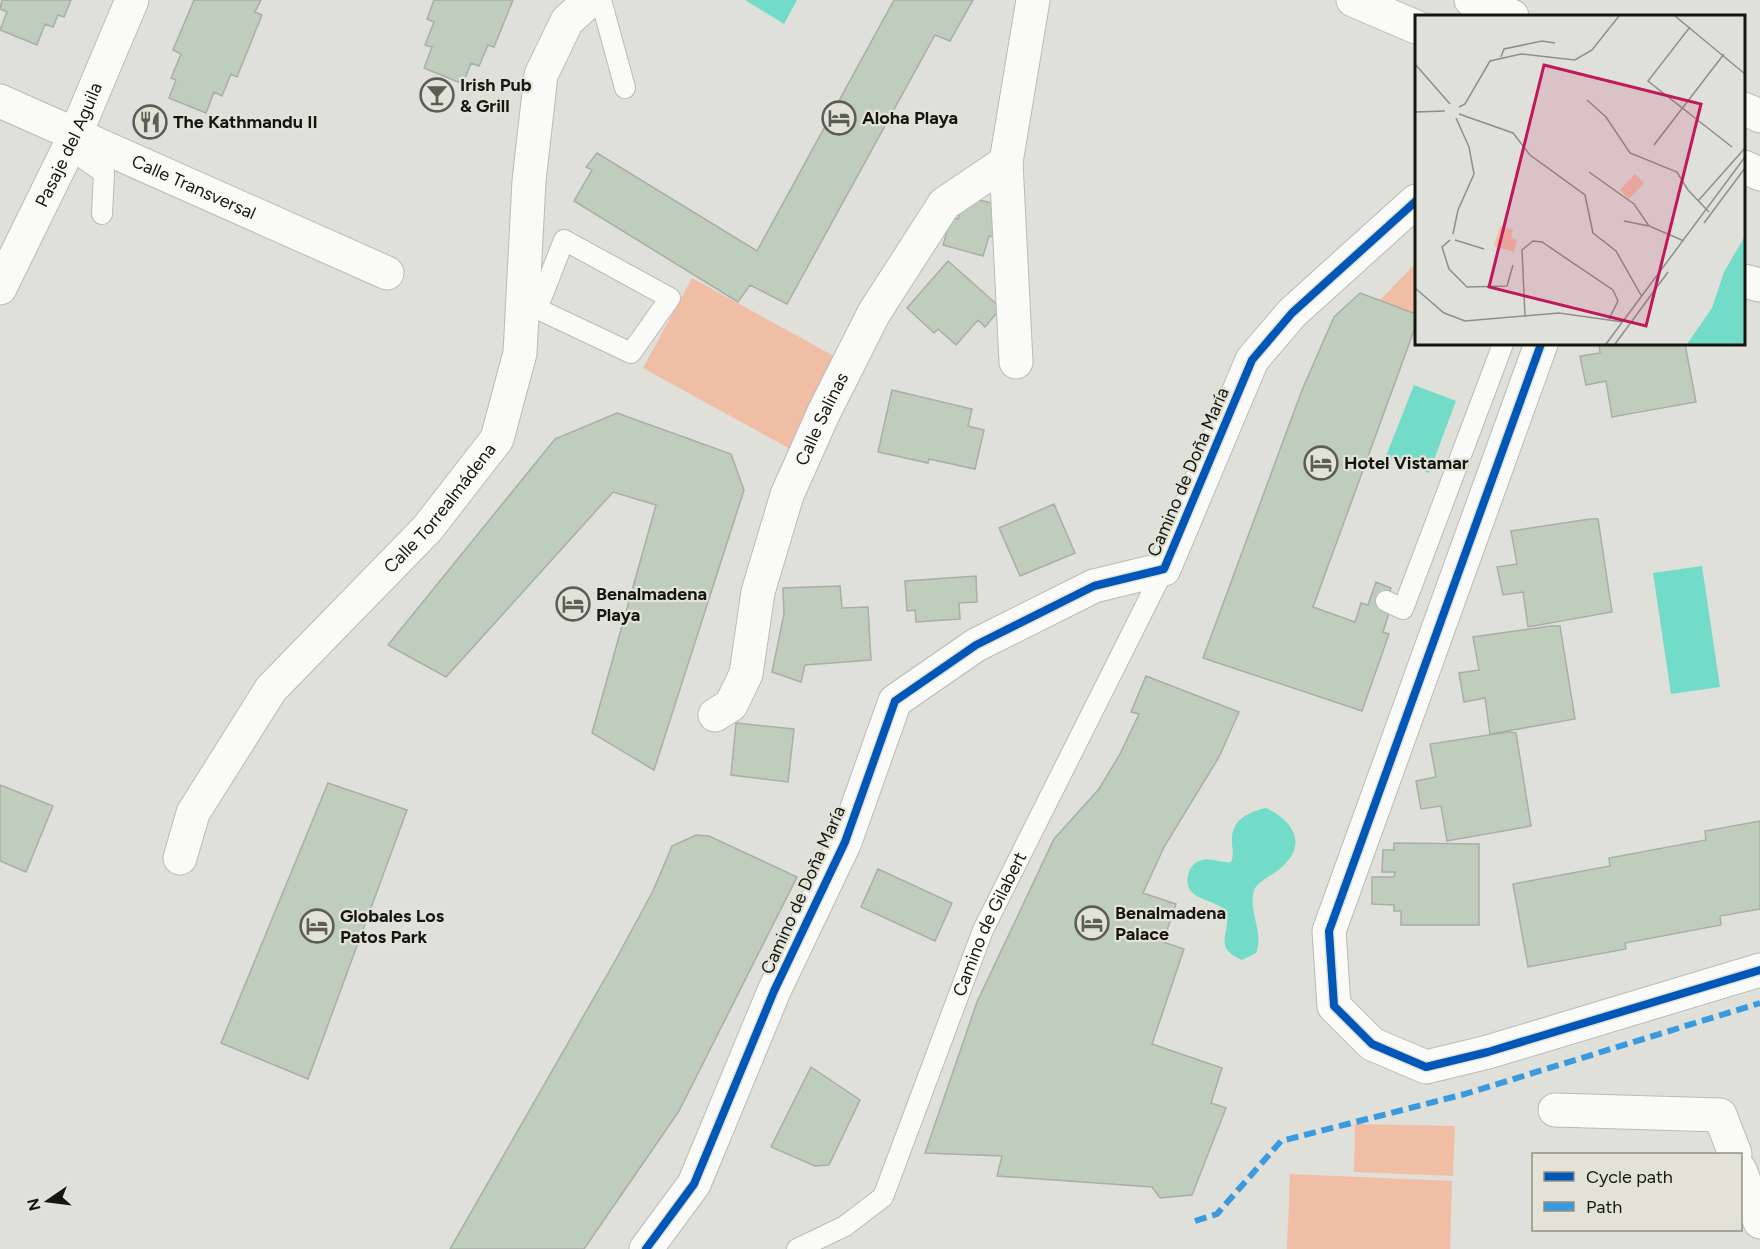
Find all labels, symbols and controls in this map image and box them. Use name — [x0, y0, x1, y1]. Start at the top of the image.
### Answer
inset map — [1415, 15, 1745, 345]
place label: Irish Pub & Grill — [460, 74, 532, 117]
bar icon: Irish Pub & Grill — [419, 77, 455, 113]
street label: Pasaje del Aguila — [30, 79, 107, 211]
hotel icon: Aloha Playa — [821, 100, 857, 136]
restaurant icon: The Kathmandu II — [132, 104, 168, 140]
place label: Aloha Playa — [862, 107, 958, 129]
place label: The Kathmandu II — [173, 111, 318, 133]
street label: Calle Transversal — [128, 150, 259, 224]
street label: Calle Salinas — [791, 369, 853, 469]
street label: Camino de Doña María — [1142, 384, 1234, 560]
street label: Calle Torrealmádena — [379, 439, 501, 578]
hotel icon: Hotel Vistamar — [1303, 445, 1339, 481]
place label: Hotel Vistamar — [1344, 452, 1469, 474]
place label: Benalmadena Playa — [596, 583, 707, 626]
hotel icon: Benalmadena Playa — [555, 586, 591, 622]
street label: Camino de Doña María — [756, 803, 850, 977]
street label: Camino de Gilabert — [948, 848, 1031, 999]
place label: Benalmadena Palace — [1115, 902, 1226, 945]
place label: Globales Los Patos Park — [340, 905, 445, 948]
hotel icon: Benalmadena Palace — [1074, 905, 1110, 941]
hotel icon: Globales Los Patos Park — [299, 908, 335, 944]
legend — [1532, 1153, 1742, 1231]
text: Cycle path — [1586, 1166, 1673, 1188]
north arrow — [18, 1171, 78, 1231]
text: N — [23, 1196, 45, 1213]
text: Path — [1586, 1196, 1622, 1218]

